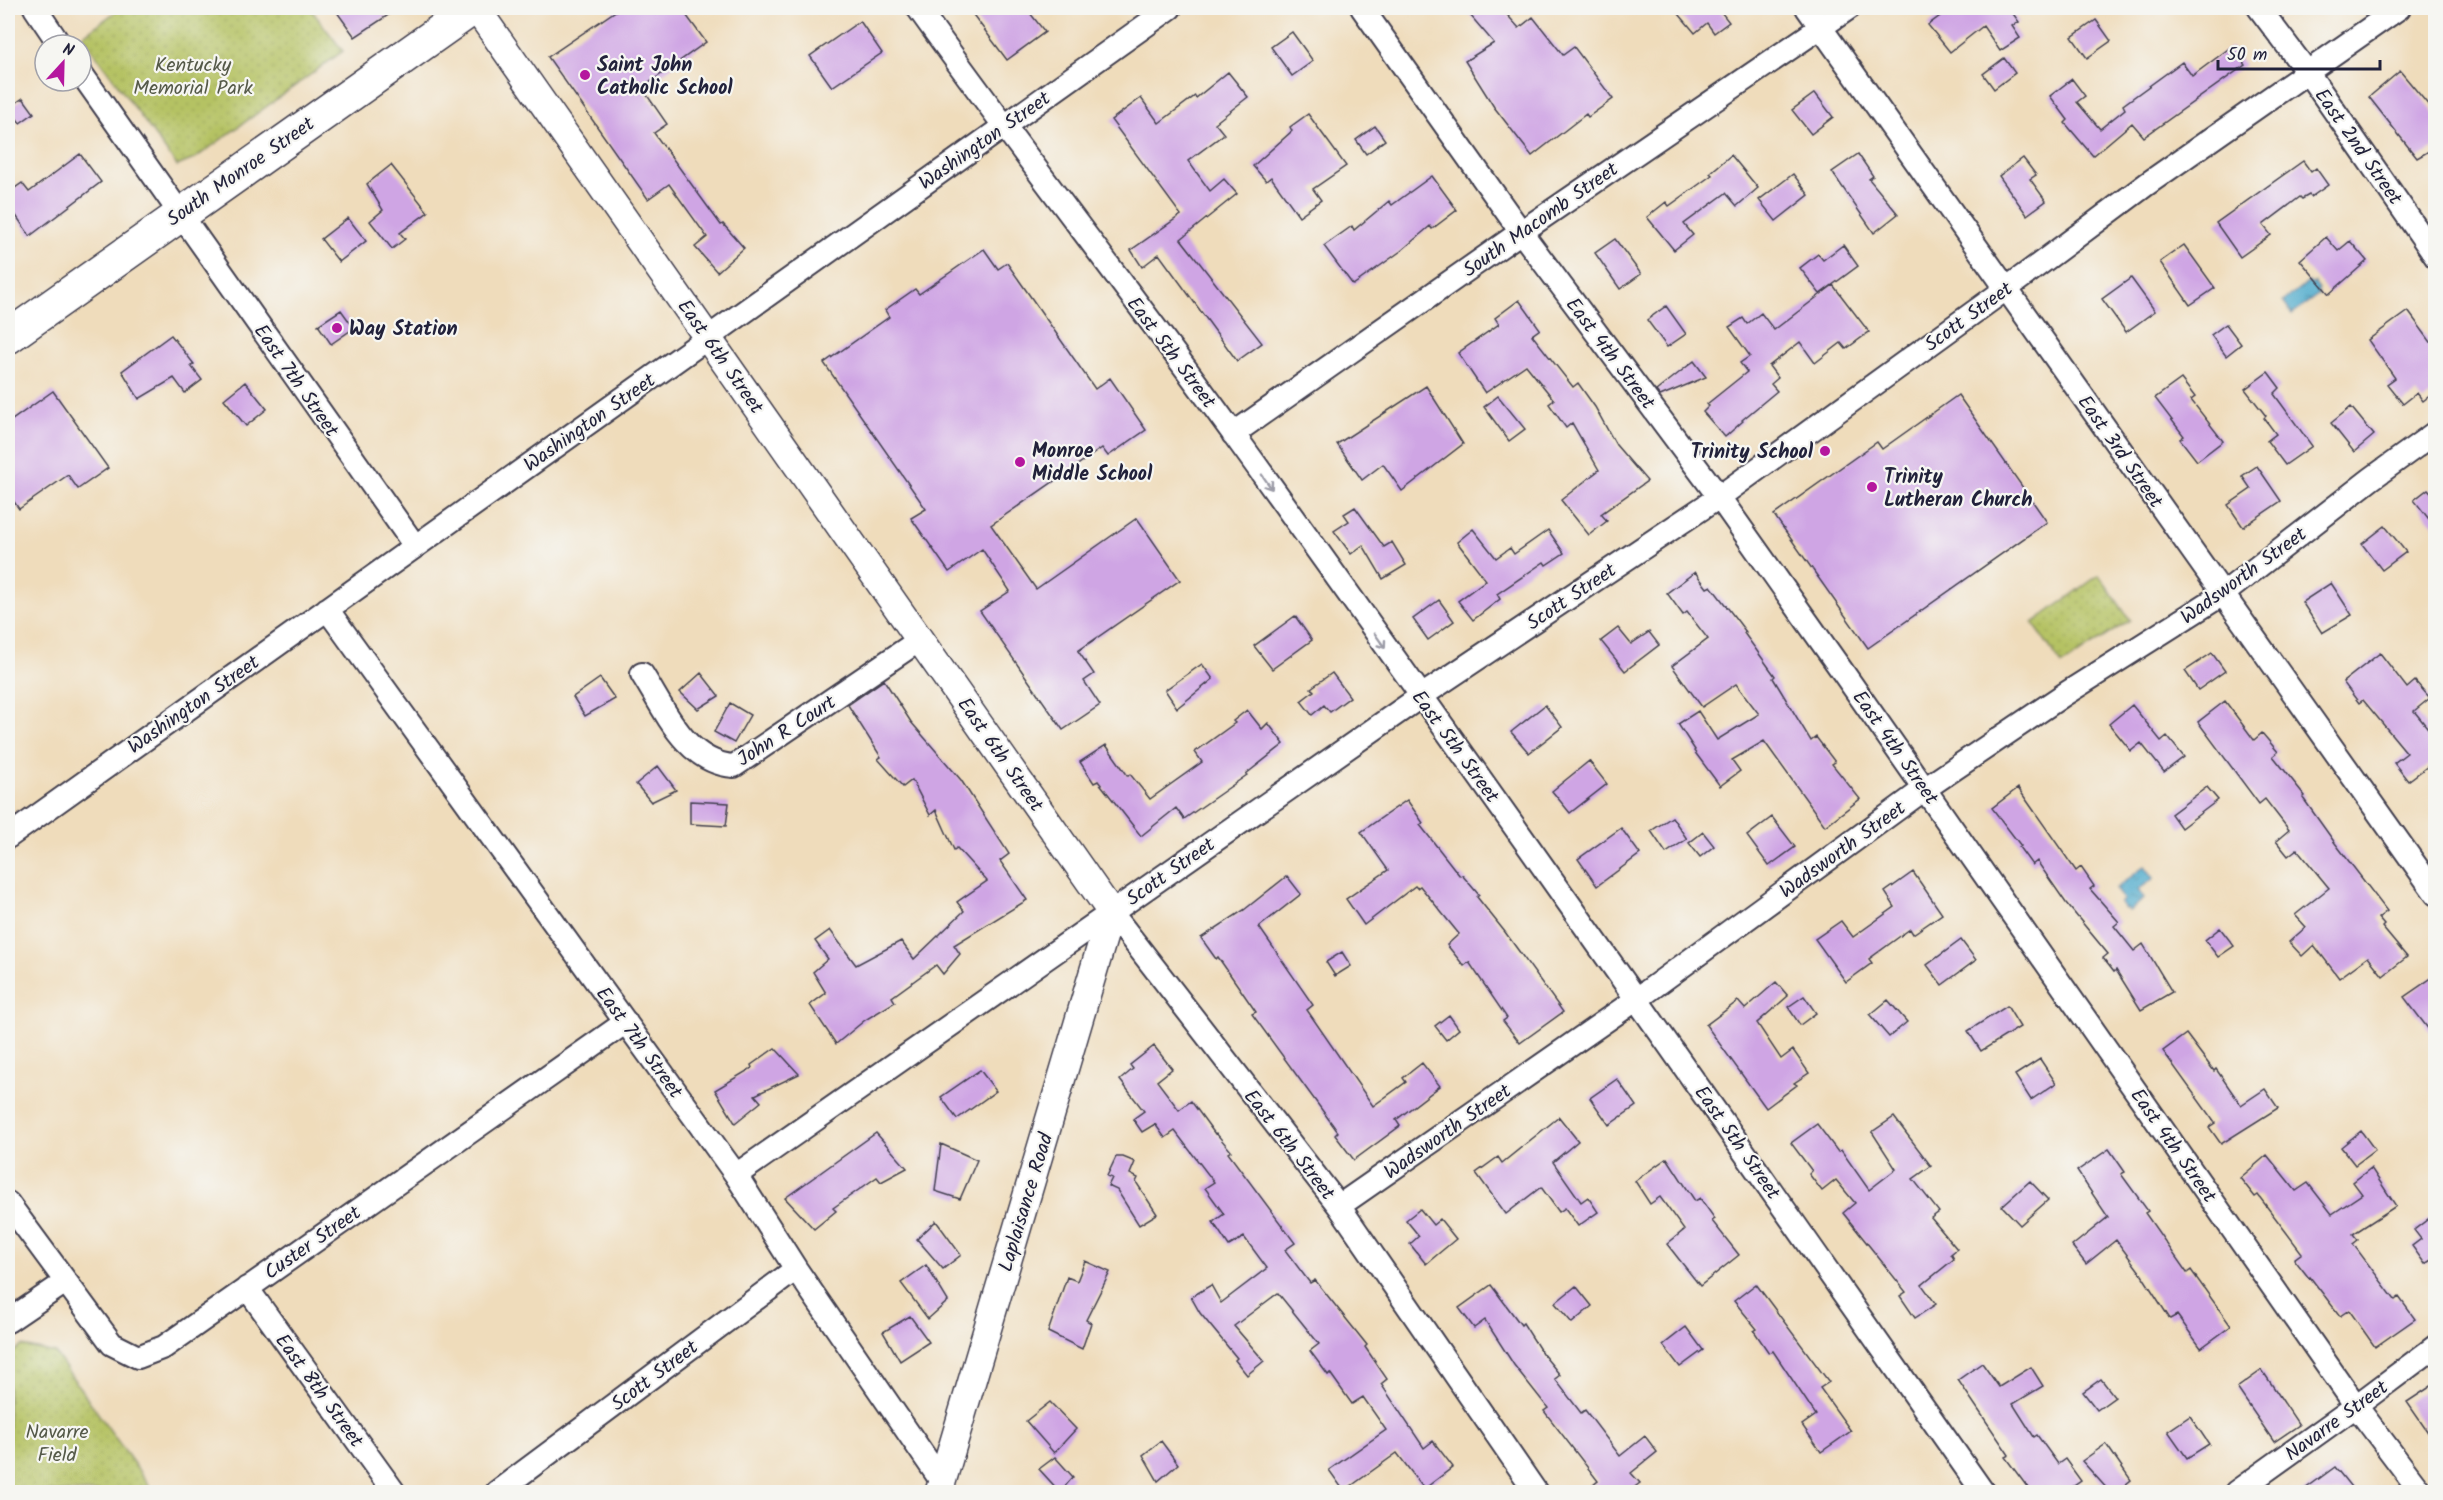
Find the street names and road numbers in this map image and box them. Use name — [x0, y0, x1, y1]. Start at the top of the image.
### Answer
street label: East 2nd Street — [2305, 82, 2410, 212]
street label: Washington Street — [912, 84, 1058, 199]
street label: South Monroe Street — [160, 109, 322, 236]
street label: South Macomb Street — [1457, 155, 1626, 287]
street label: Scott Street — [1918, 274, 2020, 361]
street label: East 5th Street — [1118, 290, 1223, 416]
street label: East 4th Street — [1556, 291, 1663, 417]
street label: East 6th Street — [668, 293, 771, 421]
street label: East 7th Street — [244, 318, 346, 445]
street label: Washington Street — [517, 366, 663, 481]
street label: East 3rd Street — [2068, 389, 2171, 516]
street label: Wadsworth Street — [2174, 519, 2314, 634]
street label: Scott Street — [1521, 556, 1624, 640]
street label: Washington Street — [121, 648, 267, 763]
street label: East 5th Street — [1402, 684, 1507, 811]
street label: East 4th Street — [1843, 684, 1946, 812]
street label: John R Court — [731, 687, 843, 776]
street label: East 6th Street — [948, 691, 1051, 819]
street label: Wadsworth Street — [1773, 793, 1913, 908]
street label: Scott Street — [1120, 830, 1223, 915]
street label: East 7th Street — [587, 980, 690, 1106]
street label: Wadsworth Street — [1378, 1076, 1519, 1189]
street label: East 5th Street — [1685, 1079, 1788, 1207]
street label: East 4th Street — [2121, 1082, 2224, 1210]
street label: East 6th Street — [1235, 1083, 1342, 1208]
street label: Laplaisance Road — [991, 1128, 1063, 1276]
street label: Custer Street — [258, 1198, 368, 1289]
street label: East 8th Street — [266, 1327, 371, 1455]
street label: Scott Street — [605, 1333, 706, 1420]
street label: Navarre Street — [2279, 1373, 2396, 1470]

